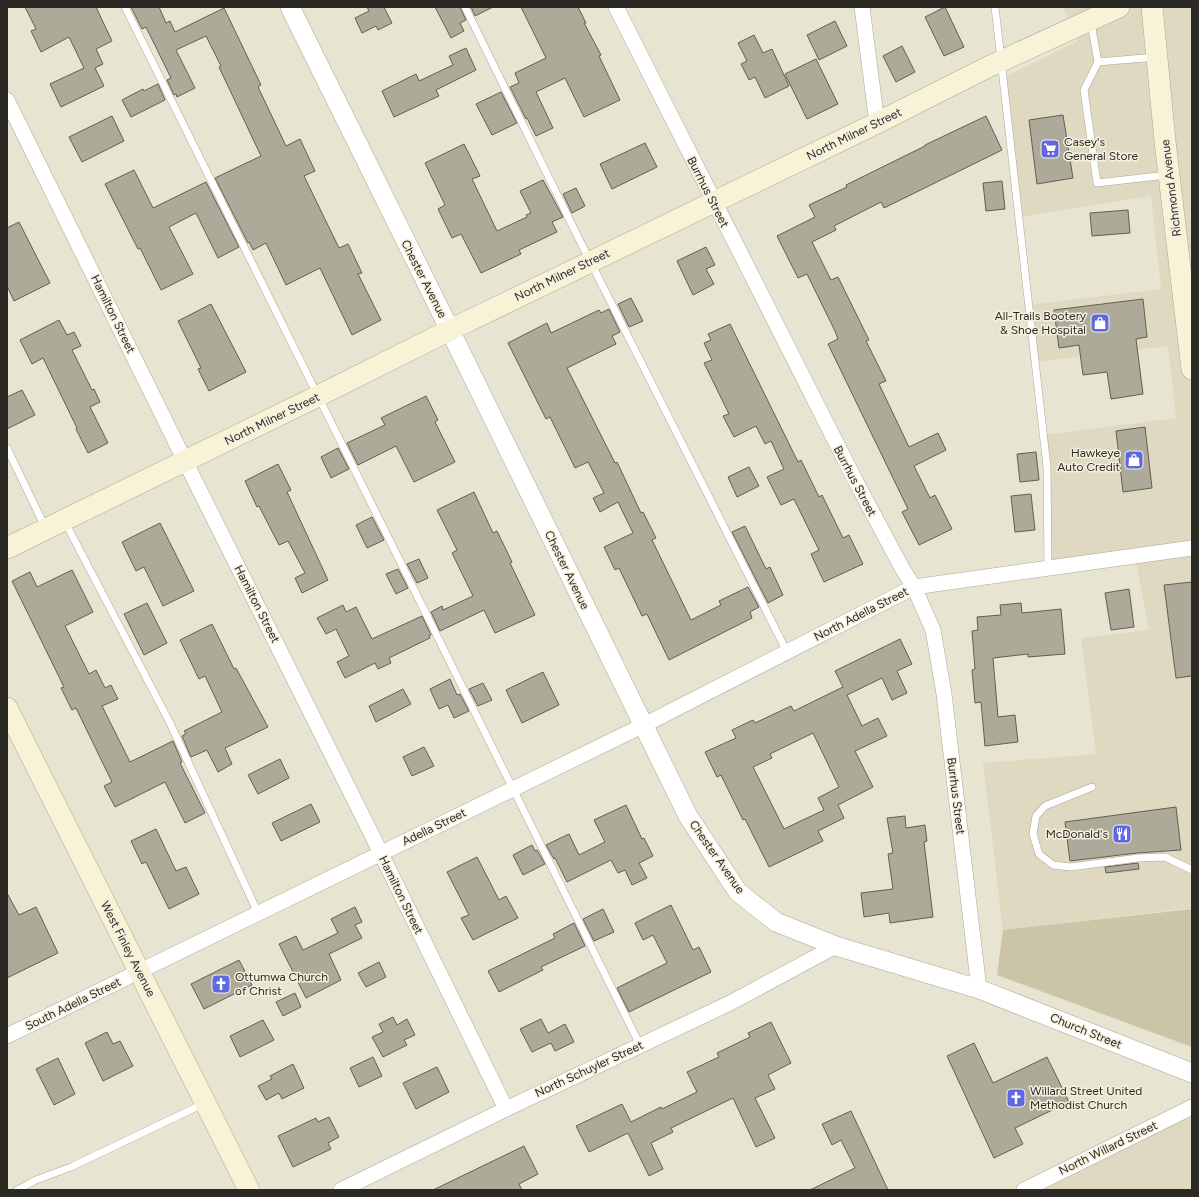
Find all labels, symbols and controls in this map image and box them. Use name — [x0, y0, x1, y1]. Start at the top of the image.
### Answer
street label: North Milner Street — [804, 105, 904, 163]
place label: Casey's General Store — [1064, 135, 1139, 163]
supermarket icon: Casey's General Store — [1039, 138, 1061, 160]
street label: Richmond Avenue — [1158, 138, 1184, 237]
street label: Burrhus Street — [684, 154, 732, 230]
street label: Chester Avenue — [398, 237, 450, 321]
street label: North Milner Street — [512, 246, 612, 304]
street label: Hamilton Street — [88, 273, 138, 356]
place label: All-Trails Bootery & Shoe Hospital — [995, 309, 1087, 337]
shop icon: All-Trails Bootery & Shoe Hospital — [1089, 312, 1111, 334]
street label: North Milner Street — [222, 390, 322, 448]
street label: Burrhus Street — [831, 443, 880, 519]
place label: Hawkeye Auto Credit — [1057, 446, 1120, 474]
shop icon: Hawkeye Auto Credit — [1123, 449, 1145, 471]
street label: Chester Avenue — [542, 528, 592, 612]
street label: Hamilton Street — [231, 563, 283, 646]
street label: North Adella Street — [811, 584, 911, 644]
street label: Burrhus Street — [944, 757, 968, 836]
street label: Adella Street — [400, 805, 469, 849]
street label: Chester Avenue — [687, 818, 748, 897]
restaurant icon: McDonald's — [1111, 823, 1133, 845]
place label: McDonald's — [1046, 827, 1108, 841]
street label: Hamilton Street — [376, 854, 426, 937]
street label: West Finley Avenue — [98, 899, 158, 1000]
place label: Ottumwa Church of Christ — [235, 970, 328, 998]
church icon: Ottumwa Church of Christ — [210, 973, 232, 995]
street label: South Adella Street — [23, 975, 124, 1033]
street label: Church Street — [1048, 1010, 1124, 1052]
street label: North Schuyler Street — [533, 1038, 646, 1100]
place label: Willard Street United Methodist Church — [1030, 1084, 1142, 1112]
church icon: Willard Street United Methodist Church — [1005, 1087, 1027, 1109]
street label: North Willard Street — [1056, 1118, 1160, 1178]

